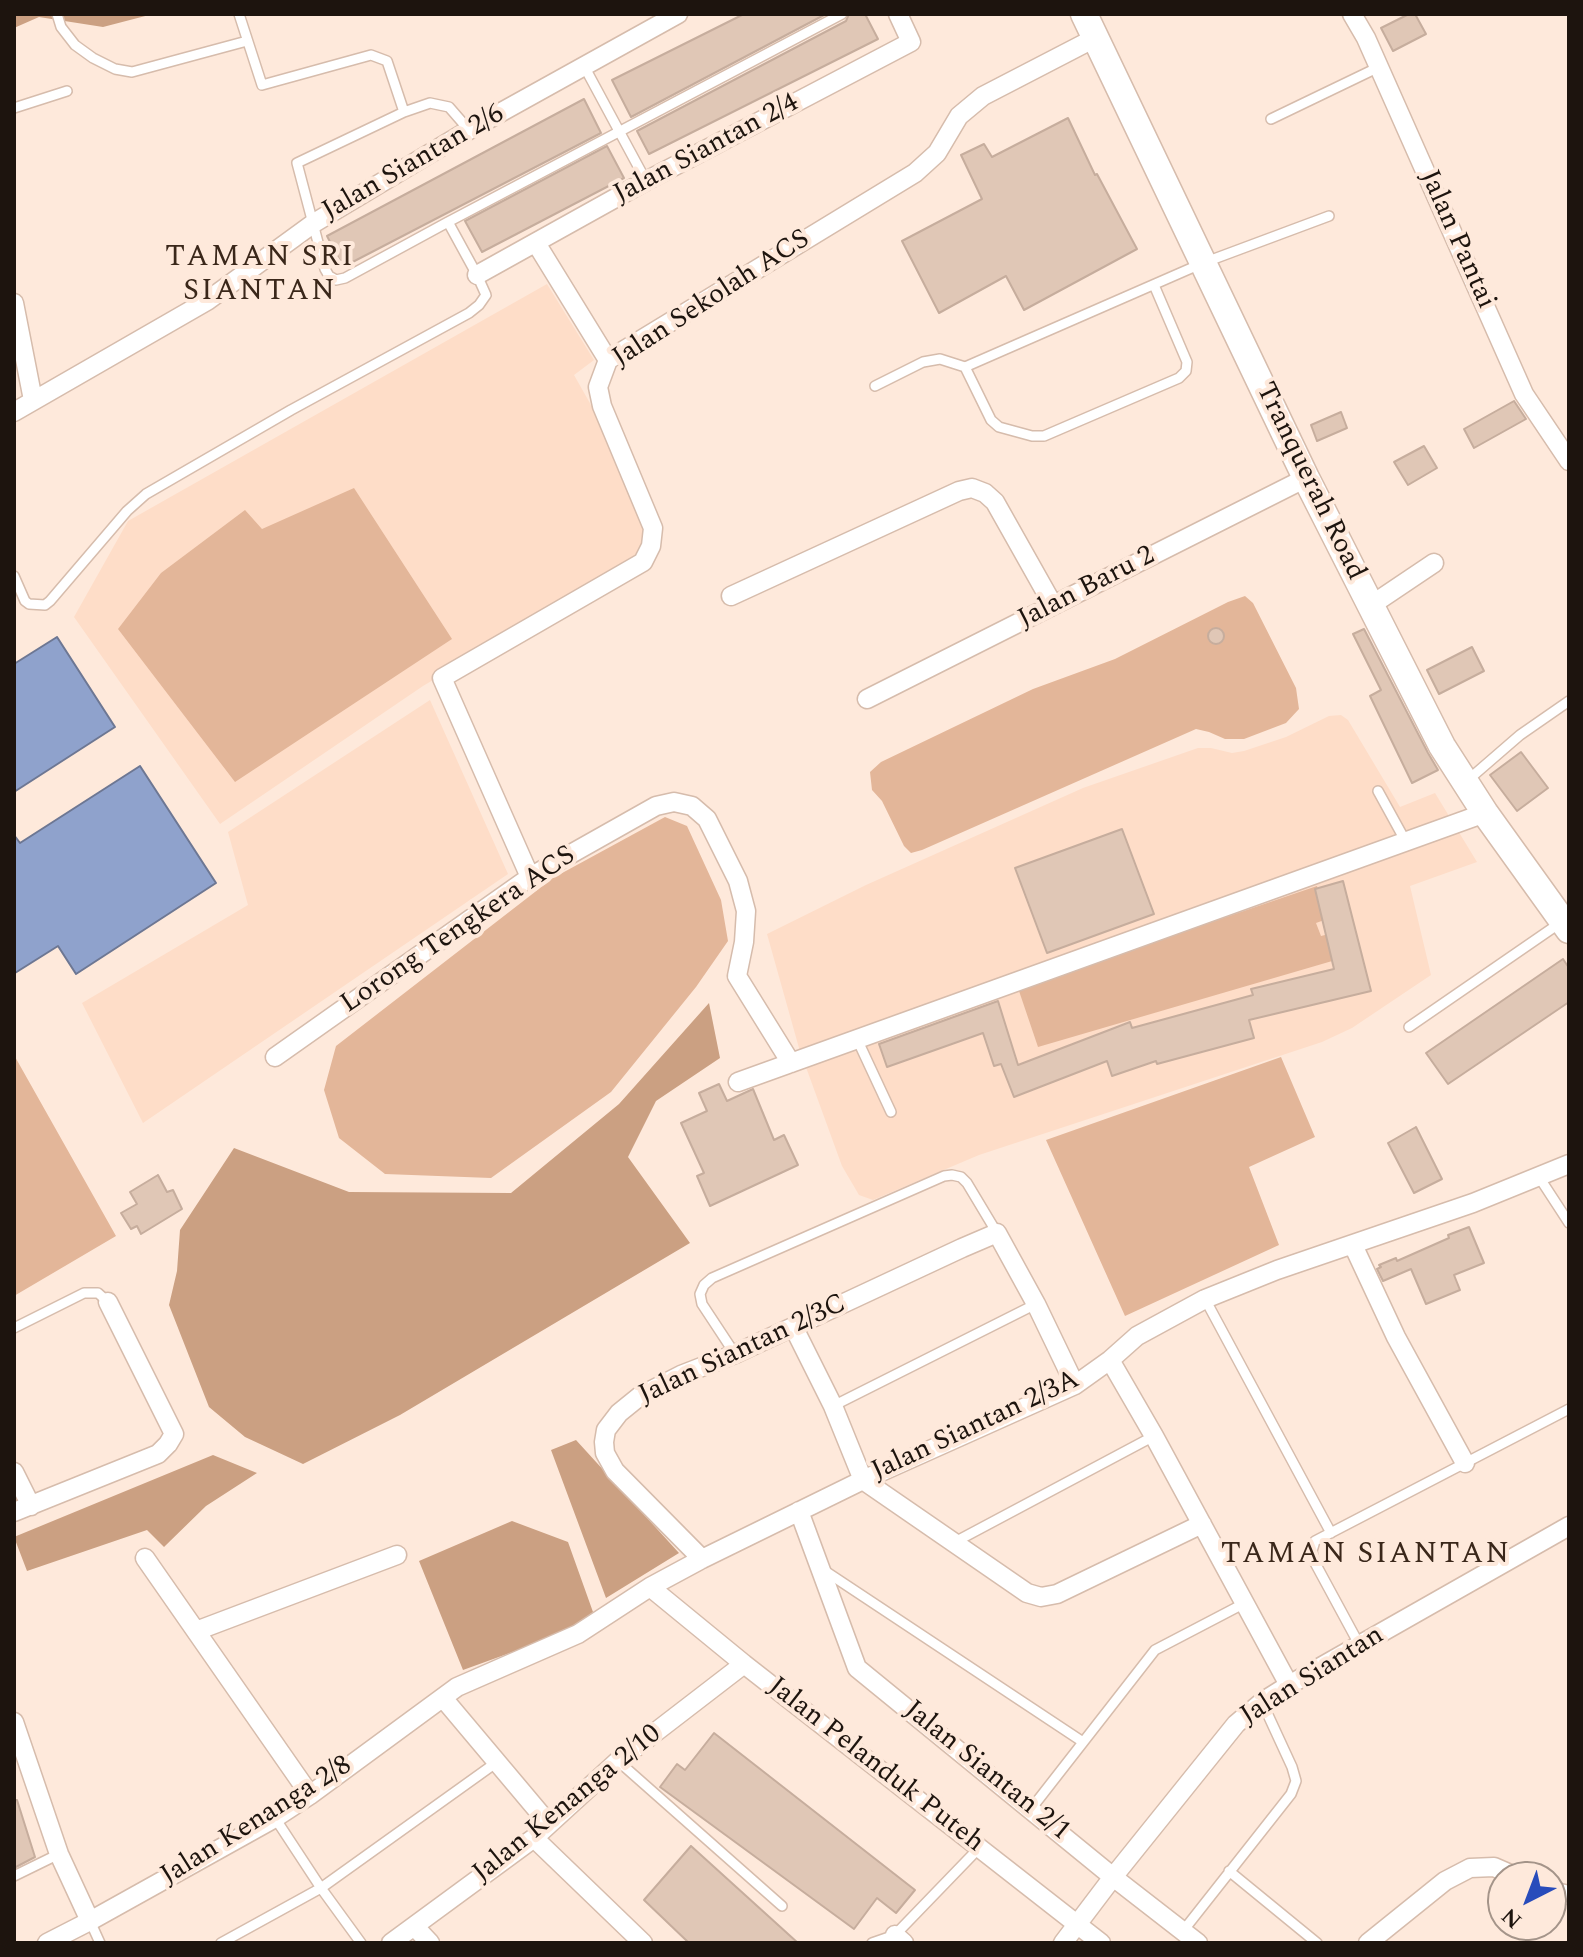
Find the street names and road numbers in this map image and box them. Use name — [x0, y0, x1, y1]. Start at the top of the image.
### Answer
street label: Jalan Siantan 2/4 — [609, 87, 805, 213]
street label: Jalan Siantan 2/6 — [317, 98, 511, 230]
street label: Jalan Pantai — [1410, 165, 1502, 315]
street label: Jalan Sekolah ACS — [607, 224, 817, 376]
street label: Tranquerah Road — [1247, 378, 1371, 586]
street label: Jalan Baru 2 — [1013, 540, 1161, 638]
street label: Lorong Tengkera ACS — [335, 840, 583, 1022]
street label: Jalan Siantan 2/3C — [634, 1288, 852, 1414]
street label: Jalan Siantan 2/3A — [867, 1364, 1085, 1490]
street label: Jalan Siantan — [1235, 1620, 1391, 1734]
street label: Jalan Pelanduk Puteh — [760, 1671, 990, 1861]
street label: Jalan Siantan 2/1 — [896, 1695, 1076, 1849]
street label: Jalan Kenanga 2/10 — [467, 1719, 669, 1891]
street label: Jalan Kenanga 2/8 — [155, 1750, 359, 1894]

